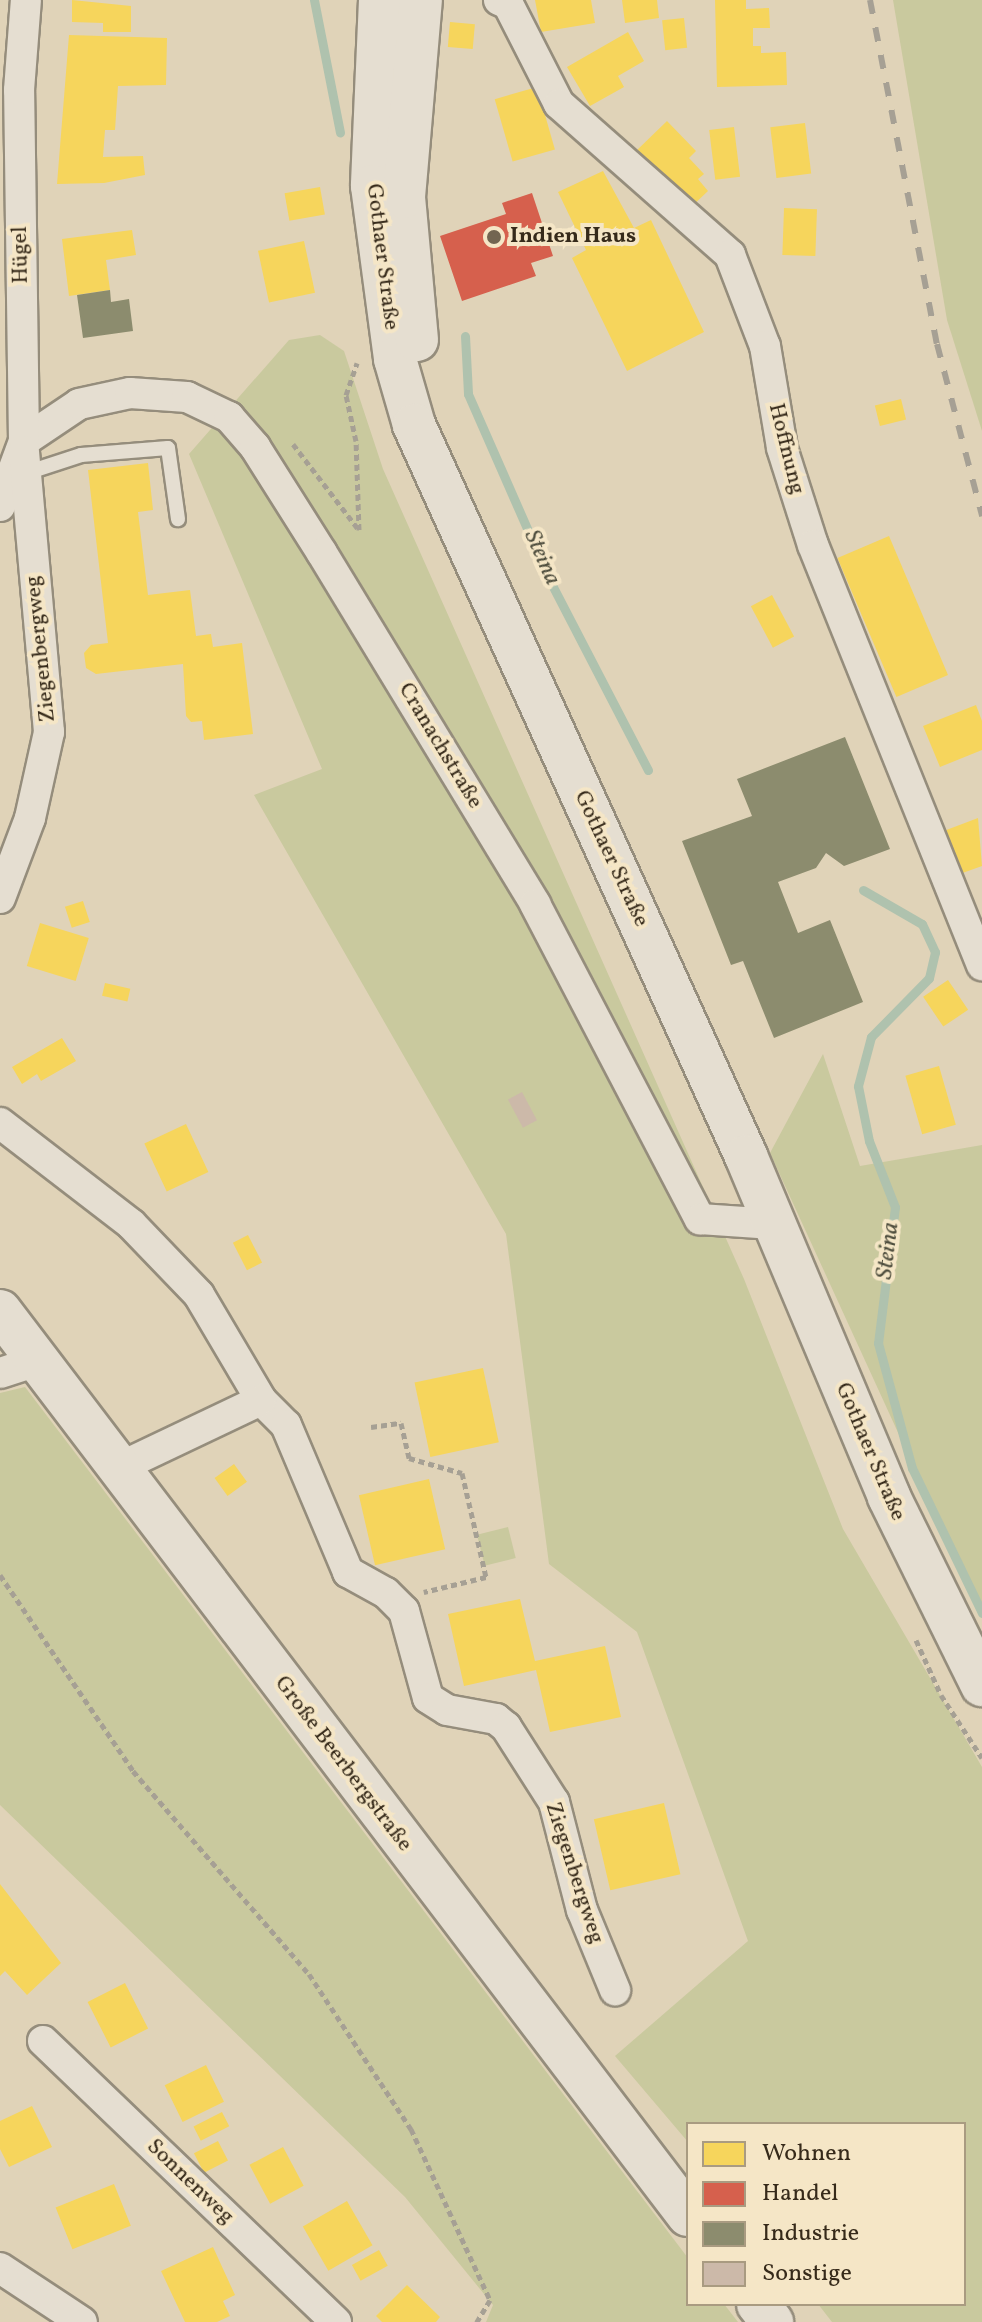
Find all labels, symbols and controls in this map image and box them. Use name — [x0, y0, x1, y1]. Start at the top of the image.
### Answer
street label: Gothaer Straße — [360, 182, 404, 332]
place label: Indien Haus — [510, 224, 636, 250]
street label: Hügel — [7, 226, 35, 284]
marker: Indien Haus — [485, 228, 503, 246]
street label: Hoffnung — [762, 401, 810, 497]
water label: Steina — [516, 526, 566, 590]
street label: Ziegenbergweg — [20, 574, 62, 724]
street label: Cranachstraße — [392, 678, 488, 814]
street label: Gothaer Straße — [568, 787, 654, 931]
water label: Steina — [871, 1221, 907, 1281]
street label: Gothaer Straße — [829, 1379, 911, 1525]
street label: Große Beerbergstraße — [268, 1671, 418, 1857]
street label: Ziegenbergweg — [539, 1799, 609, 1947]
legend — [686, 2122, 966, 2306]
street label: Sonnenweg — [141, 2134, 239, 2230]
text: Wohnen — [762, 2137, 851, 2171]
text: Handel — [762, 2177, 838, 2211]
text: Industrie — [762, 2217, 859, 2251]
text: Sonstige — [762, 2257, 852, 2291]

